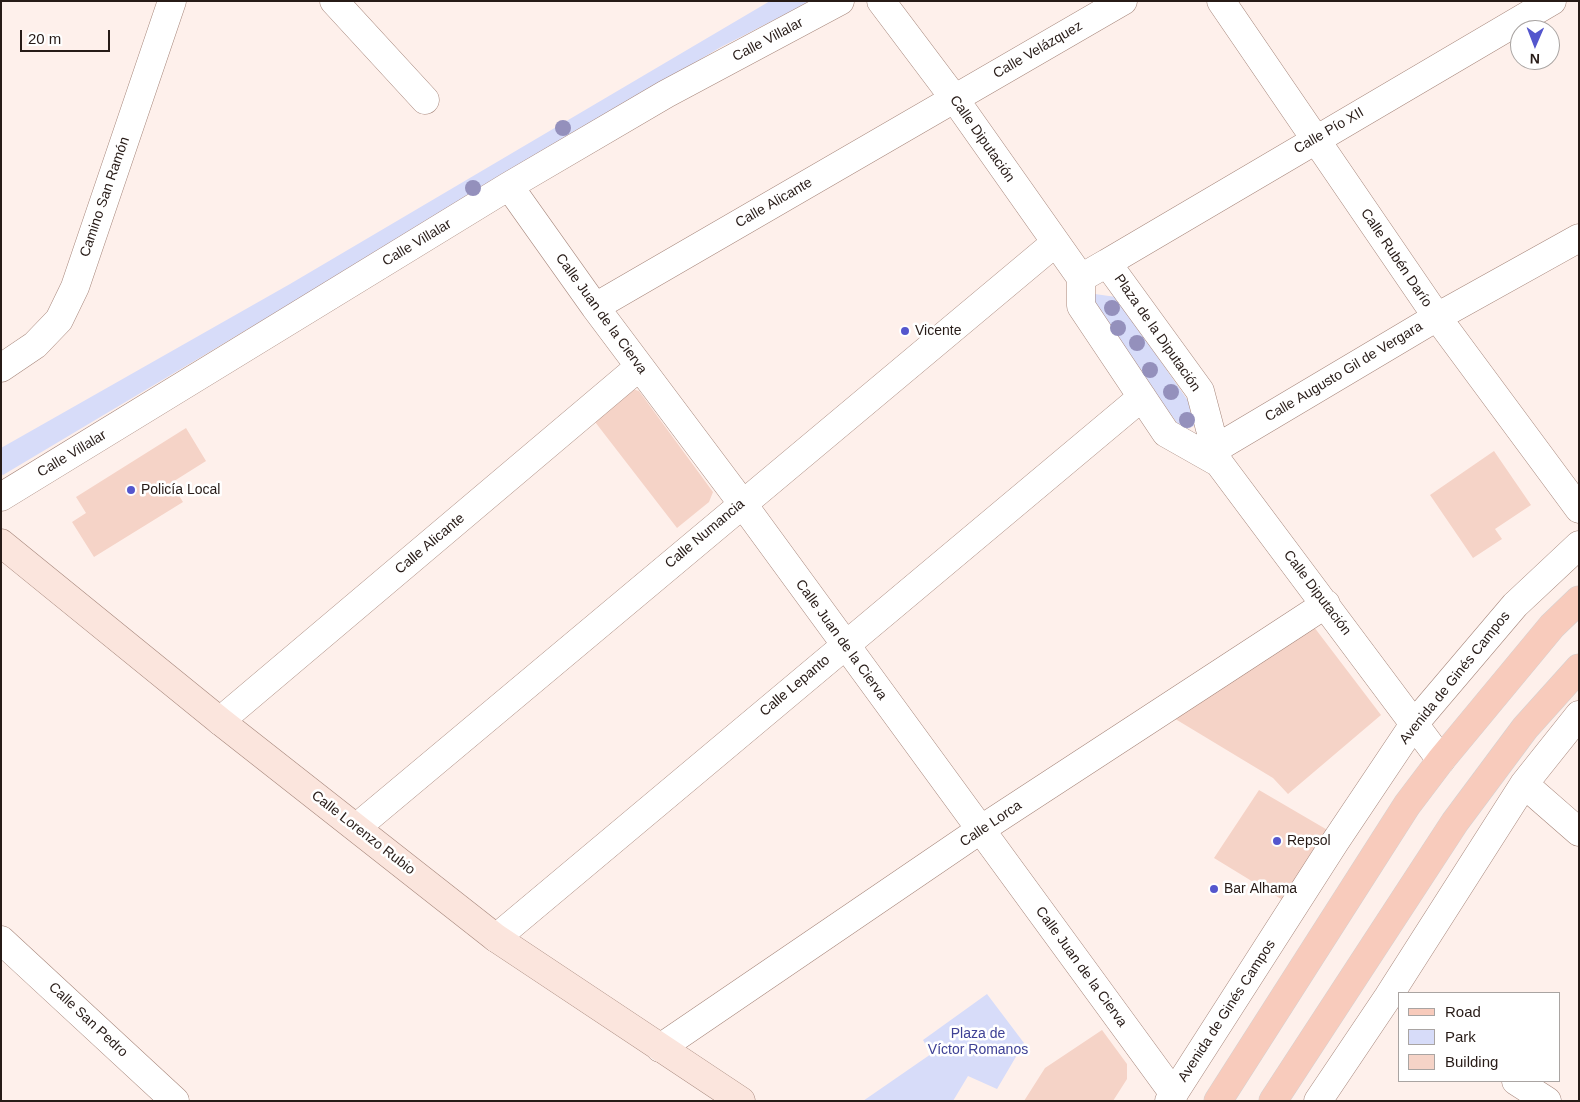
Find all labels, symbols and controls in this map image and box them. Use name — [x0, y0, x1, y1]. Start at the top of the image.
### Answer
street label: Calle Villalar — [730, 14, 806, 66]
street label: Calle Velázquez — [990, 18, 1086, 82]
scale bar — [22, 20, 112, 52]
north arrow — [1510, 20, 1560, 70]
text: 20 m — [28, 30, 61, 47]
text: N — [1530, 51, 1540, 67]
street label: Calle Diputación — [946, 92, 1018, 186]
street label: Calle Pío XII — [1291, 104, 1367, 158]
street label: Camino San Ramón — [77, 135, 133, 259]
street label: Calle Alicante — [733, 174, 815, 232]
street label: Calle Rubén Darío — [1357, 206, 1435, 310]
street label: Calle Villalar — [379, 216, 455, 270]
street label: Calle Juan de la Cierva — [552, 251, 650, 377]
street label: Plaza de la Diputación — [1110, 271, 1204, 395]
street label: Calle Augusto Gil de Vergara — [1262, 318, 1426, 426]
place label: Vicente — [915, 323, 961, 339]
marker: Vicente — [899, 325, 911, 337]
street label: Calle Villalar — [34, 427, 110, 481]
place label: Policía Local — [141, 482, 220, 498]
marker: Policía Local — [125, 484, 137, 496]
street label: Calle Numancia — [662, 496, 748, 572]
street label: Calle Alicante — [392, 510, 468, 578]
street label: Calle Diputación — [1280, 547, 1354, 639]
street label: Calle Juan de la Cierva — [792, 577, 890, 703]
street label: Avenida de Ginés Campos — [1396, 608, 1514, 748]
street label: Calle Lepanto — [757, 652, 833, 720]
street label: Calle Lorenzo Rubio — [308, 787, 418, 879]
street label: Calle Lorca — [957, 797, 1025, 851]
place label: Repsol — [1287, 833, 1331, 849]
marker: Repsol — [1271, 835, 1283, 847]
place label: Bar Alhama — [1224, 881, 1297, 897]
marker: Bar Alhama — [1208, 883, 1220, 895]
street label: Calle Juan de la Cierva — [1032, 904, 1130, 1030]
street label: Avenida de Ginés Campos — [1175, 937, 1279, 1085]
street label: Calle San Pedro — [45, 979, 131, 1061]
legend — [1398, 992, 1560, 1082]
text: Road — [1445, 1003, 1481, 1020]
park label: Plaza de Víctor Romanos — [928, 1026, 1028, 1058]
text: Park — [1445, 1028, 1476, 1045]
text: Building — [1445, 1053, 1498, 1070]

